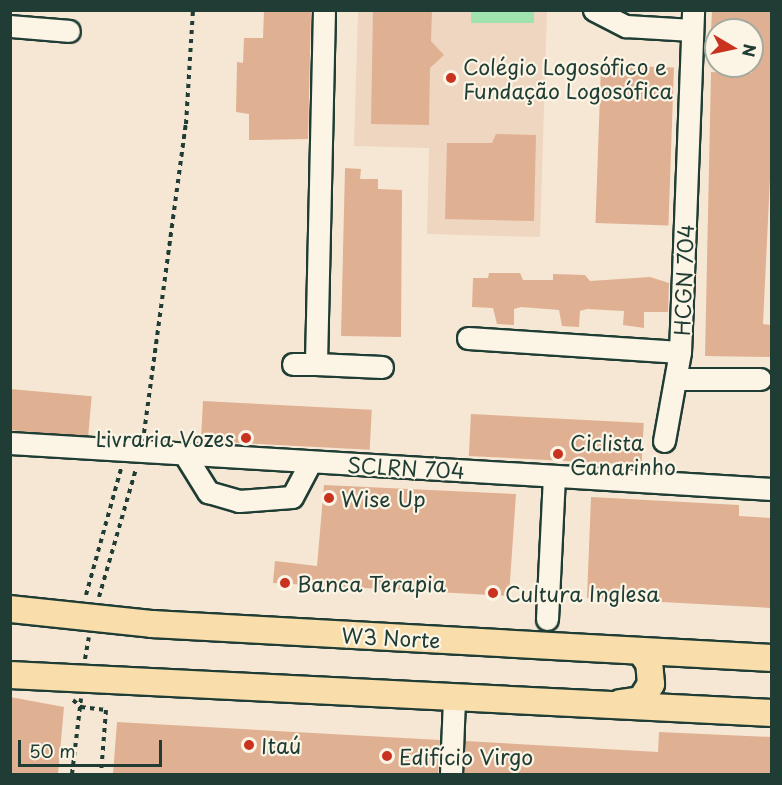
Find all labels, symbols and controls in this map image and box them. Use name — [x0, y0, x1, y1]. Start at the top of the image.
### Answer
north arrow — [704, 18, 764, 78]
text: N — [737, 42, 763, 59]
place label: Colégio Logosófico e Fundação Logosófica — [463, 53, 673, 103]
marker: Colégio Logosófico e Fundação Logosófica — [444, 71, 458, 85]
street label: HCGN 704 — [668, 223, 698, 337]
place label: Livraria Vozes — [95, 425, 234, 451]
place label: Ciclista Canarinho — [570, 429, 676, 479]
marker: Livraria Vozes — [239, 431, 253, 445]
marker: Ciclista Canarinho — [551, 447, 565, 461]
street label: SCLRN 704 — [345, 451, 467, 483]
place label: Wise Up — [341, 485, 425, 511]
marker: Wise Up — [322, 491, 336, 505]
place label: Banca Terapia — [297, 570, 445, 596]
marker: Banca Terapia — [278, 576, 292, 590]
place label: Cultura Inglesa — [505, 580, 658, 606]
marker: Cultura Inglesa — [486, 586, 500, 600]
street label: W3 Norte — [341, 622, 441, 652]
scale bar — [21, 728, 165, 766]
place label: Itaú — [261, 732, 301, 758]
text: 50 m — [29, 737, 76, 764]
marker: Itaú — [242, 738, 256, 752]
place label: Edifício Virgo — [399, 743, 532, 769]
marker: Edifício Virgo — [380, 749, 394, 763]

